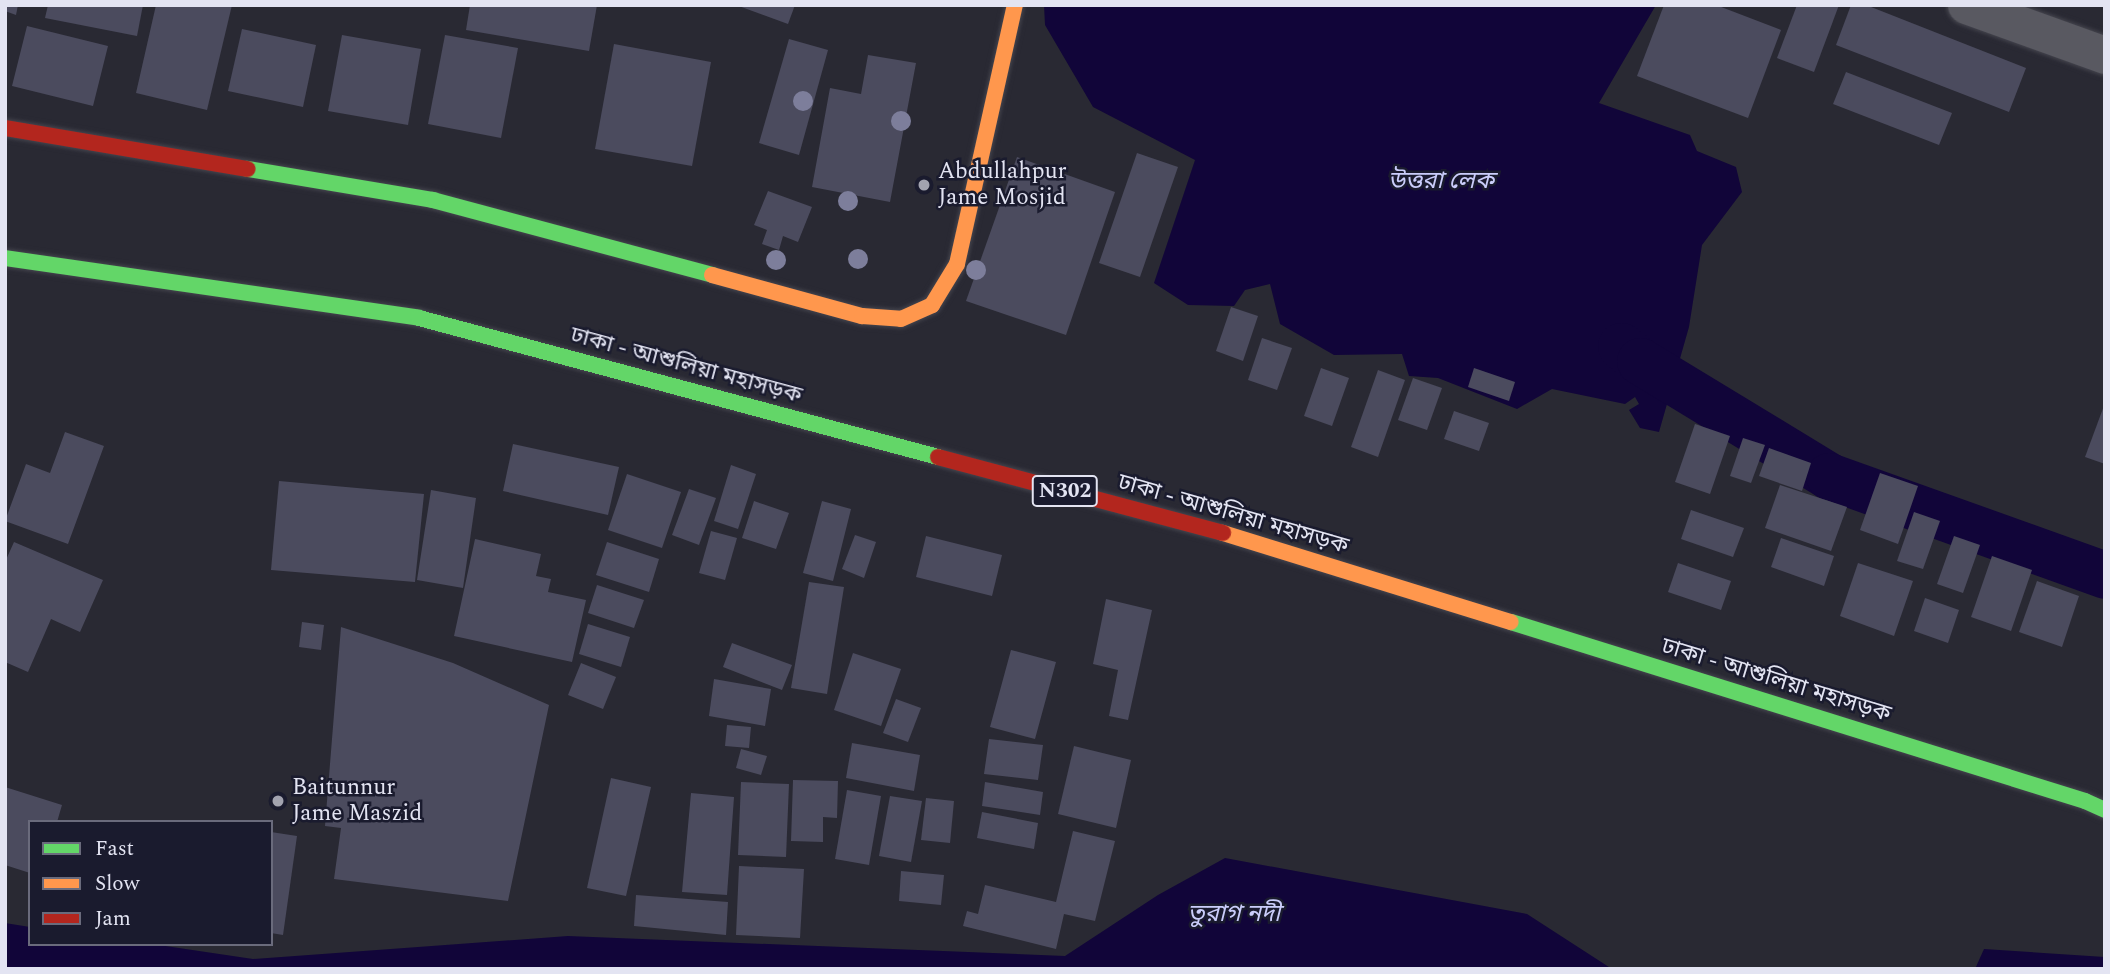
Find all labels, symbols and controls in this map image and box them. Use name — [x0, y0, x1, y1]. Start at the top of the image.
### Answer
place label: Abdullahpur Jame Mosjid — [938, 158, 1067, 212]
water label: উত্তরা লেক — [1388, 168, 1494, 196]
marker: Abdullahpur Jame Mosjid — [916, 177, 932, 193]
street label: ঢাকা - আশুলিয়া মহাসড়ক — [567, 322, 805, 410]
street label: ঢাকা - আশুলিয়া মহাসড়ক — [1115, 469, 1351, 561]
road number: N302 — [1032, 474, 1098, 508]
street label: ঢাকা - আশুলিয়া মহাসড়ক — [1658, 633, 1894, 729]
place label: Baitunnur Jame Maszid — [292, 774, 422, 828]
marker: Baitunnur Jame Maszid — [270, 793, 286, 809]
legend — [28, 820, 273, 946]
text: Fast — [95, 833, 134, 865]
text: Slow — [95, 868, 139, 900]
water label: তুরাগ নদী — [1188, 901, 1280, 929]
text: Jam — [95, 903, 131, 935]

